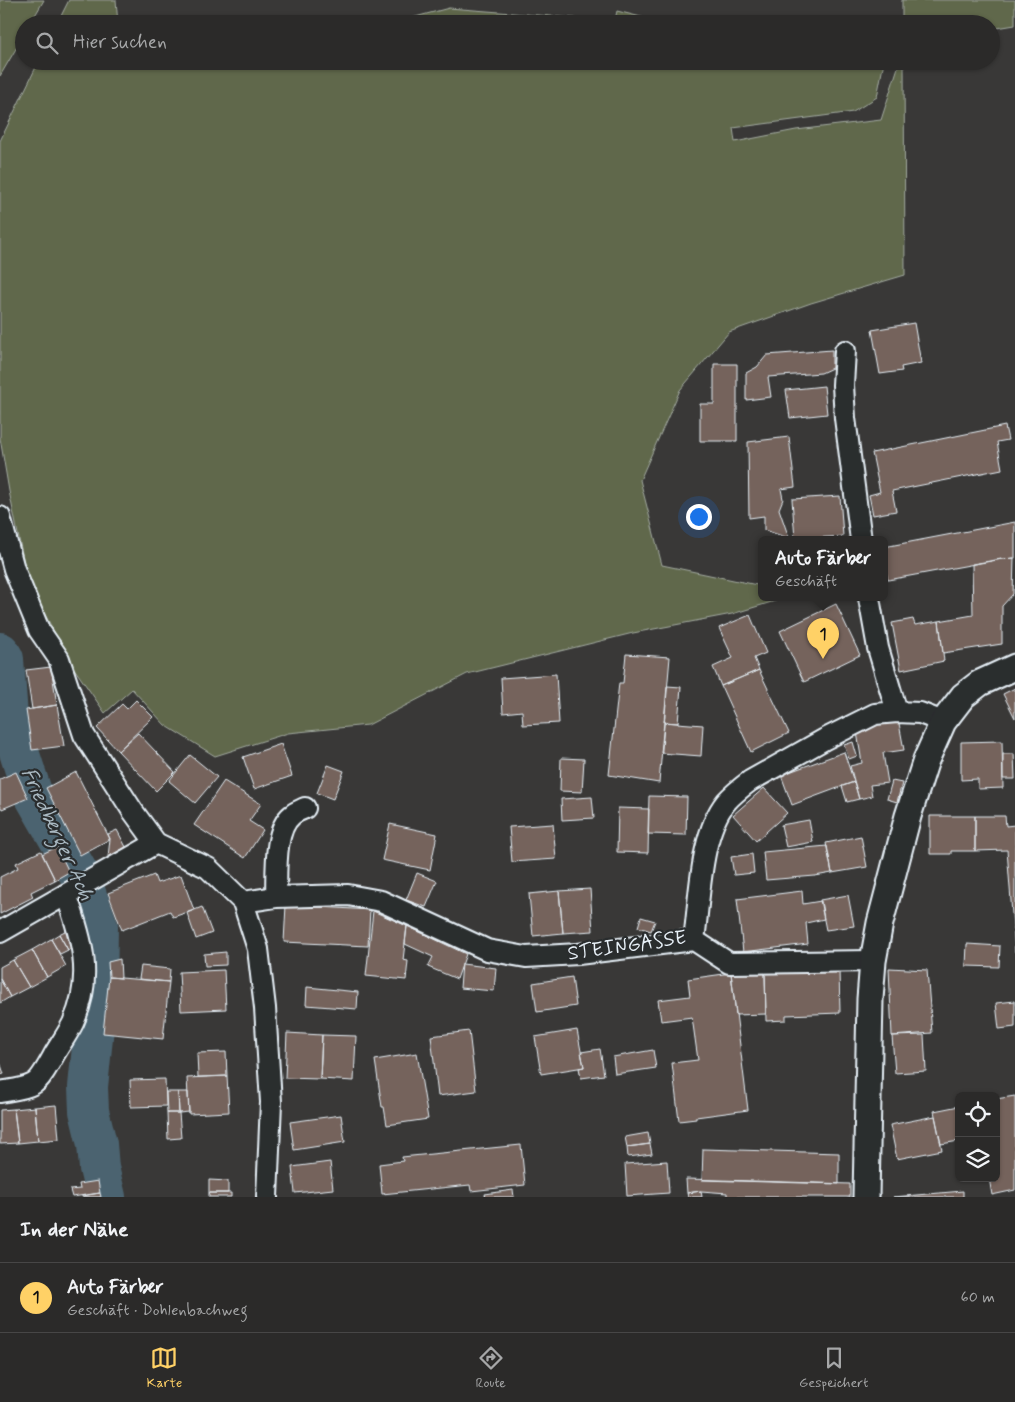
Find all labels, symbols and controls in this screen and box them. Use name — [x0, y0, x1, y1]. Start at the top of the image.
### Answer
search box — [15, 15, 1000, 70]
icon: search — [33, 29, 61, 57]
text: Hier suchen — [73, 30, 167, 55]
your location — [686, 504, 712, 530]
popup — [758, 536, 888, 601]
text: Auto Färber — [775, 546, 871, 571]
text: Geschäft — [775, 571, 837, 592]
pin: 1 — [807, 618, 839, 659]
water label: Friedberger Ach — [12, 763, 100, 906]
street label: STEINGASSE — [566, 924, 688, 968]
map controls — [955, 1092, 1000, 1182]
button: locate — [955, 1092, 1000, 1137]
button: layers — [955, 1137, 1000, 1182]
text: In der Nähe — [20, 1216, 128, 1244]
text: Auto Färber — [67, 1275, 164, 1300]
text: 1 — [32, 1287, 40, 1308]
text: 60 m — [961, 1287, 995, 1308]
text: Geschäft · Dohlenbachweg — [67, 1300, 248, 1321]
tab: Karte — [147, 1344, 182, 1392]
tab: Route — [475, 1344, 506, 1392]
tab: Gespeichert — [799, 1344, 868, 1392]

